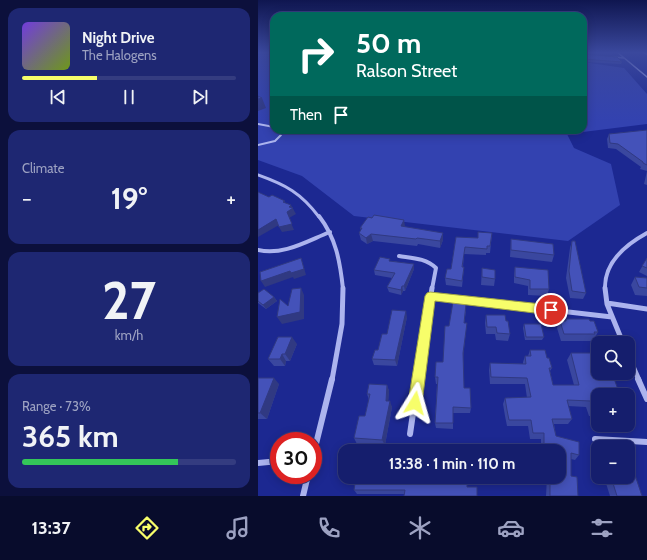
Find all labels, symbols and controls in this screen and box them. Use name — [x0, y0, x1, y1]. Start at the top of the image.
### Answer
text: 50 m — [356, 26, 421, 60]
icon: right — [290, 28, 342, 80]
text: Night Drive — [82, 29, 155, 47]
text: The Halogens — [82, 47, 157, 63]
text: Ralson Street — [356, 60, 457, 82]
icon: previous — [47, 86, 69, 108]
icon: pause — [118, 86, 140, 108]
icon: next — [189, 86, 211, 108]
icon: arrive — [330, 104, 352, 126]
text: Then — [290, 106, 322, 124]
text: Climate — [22, 160, 64, 176]
text: 19° — [111, 180, 147, 217]
text: − — [22, 185, 32, 212]
text: + — [226, 185, 236, 212]
text: 27 — [102, 269, 156, 332]
pin — [534, 293, 568, 327]
icon: arrive — [540, 299, 562, 321]
text: km/h — [115, 327, 143, 343]
map controls — [591, 336, 635, 484]
button: search — [591, 336, 635, 380]
position arrow — [394, 382, 436, 424]
button: + — [591, 388, 635, 432]
text: Range · 73% — [22, 398, 91, 414]
text: 365 km — [22, 418, 119, 455]
speed limit sign: 30 — [270, 432, 322, 484]
button: − — [591, 440, 635, 484]
text: 13:38 · 1 min · 110 m — [389, 455, 515, 473]
icon: directions — [133, 514, 161, 542]
icon: music — [224, 514, 252, 542]
icon: phone — [315, 514, 343, 542]
icon: climate — [406, 514, 434, 542]
icon: car — [497, 514, 525, 542]
icon: filters — [588, 514, 616, 542]
text: 13:37 — [31, 517, 71, 539]

